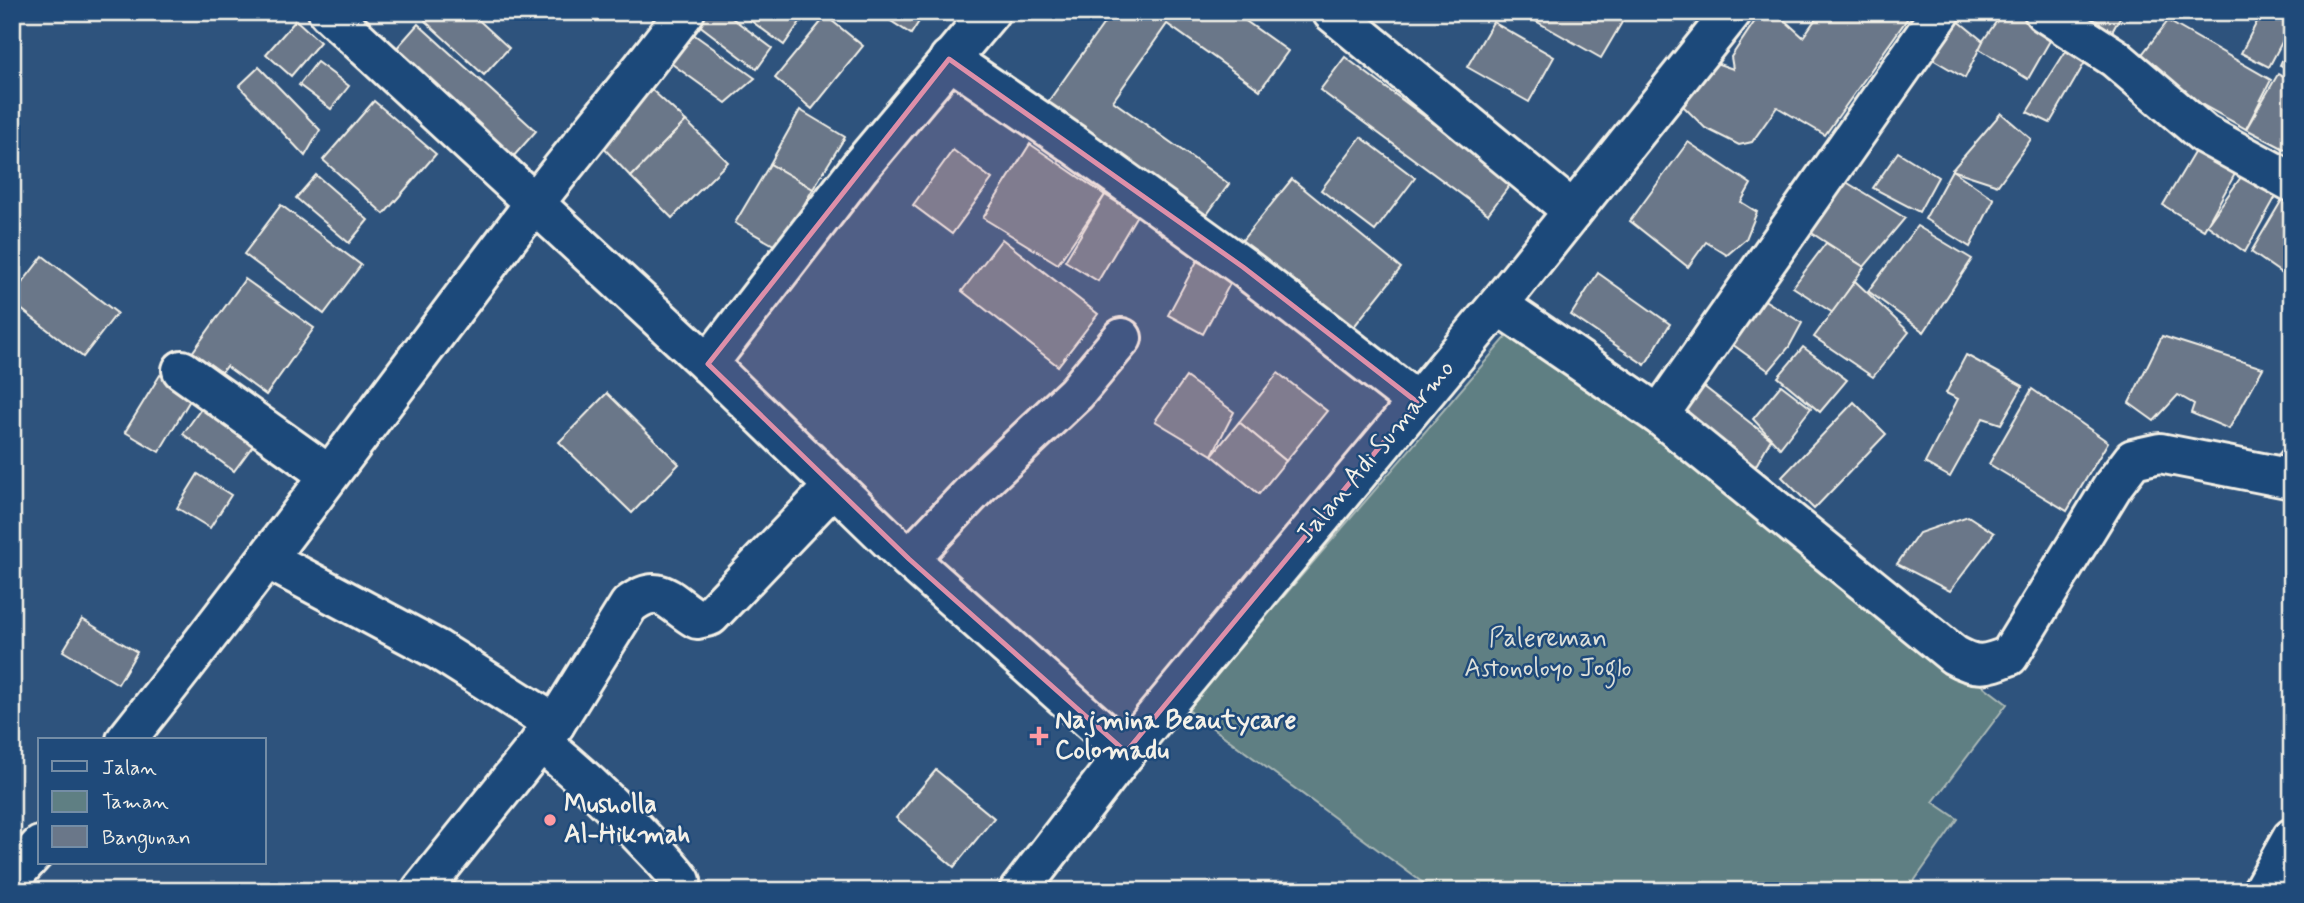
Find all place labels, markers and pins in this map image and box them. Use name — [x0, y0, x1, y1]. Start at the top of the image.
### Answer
place label: Najmina Beautycare Colomadu — [1055, 704, 1296, 768]
marker: Najmina Beautycare Colomadu — [1029, 726, 1049, 746]
place label: Musholla Al-Hikmah — [564, 788, 691, 852]
marker: Musholla Al-Hikmah — [542, 812, 558, 828]

